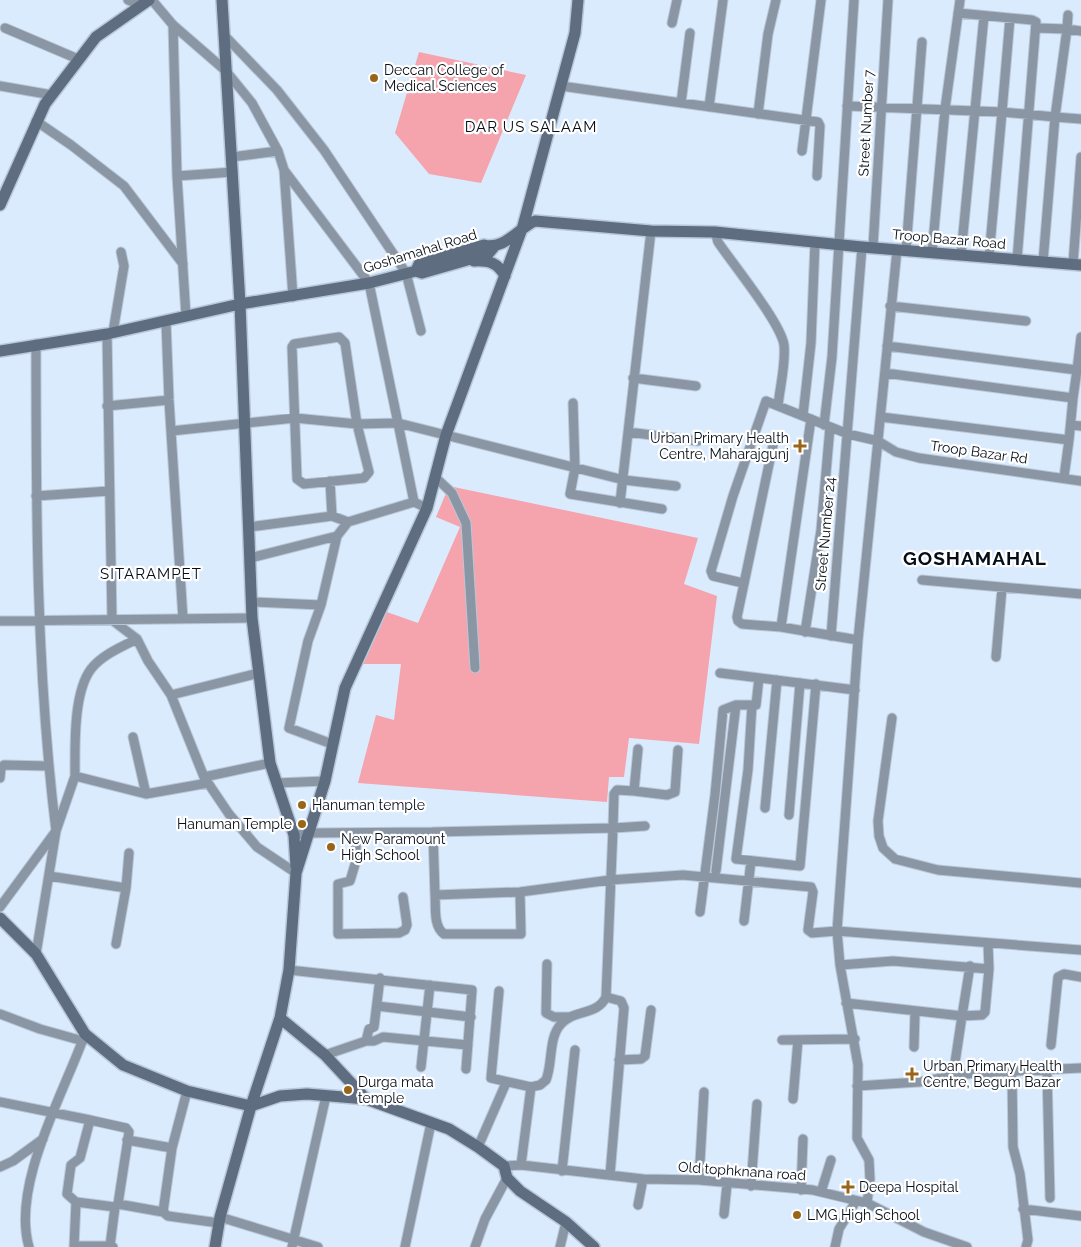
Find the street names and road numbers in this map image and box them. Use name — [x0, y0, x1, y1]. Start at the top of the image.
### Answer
street label: Street Number 7 — [855, 69, 877, 177]
street label: Goshamahal Road — [361, 226, 479, 276]
street label: Troop Bazar Road — [891, 226, 1007, 252]
street label: Troop Bazar Rd — [929, 437, 1029, 467]
street label: Street Number 24 — [812, 476, 838, 592]
street label: Old tophknana road — [677, 1159, 807, 1183]

